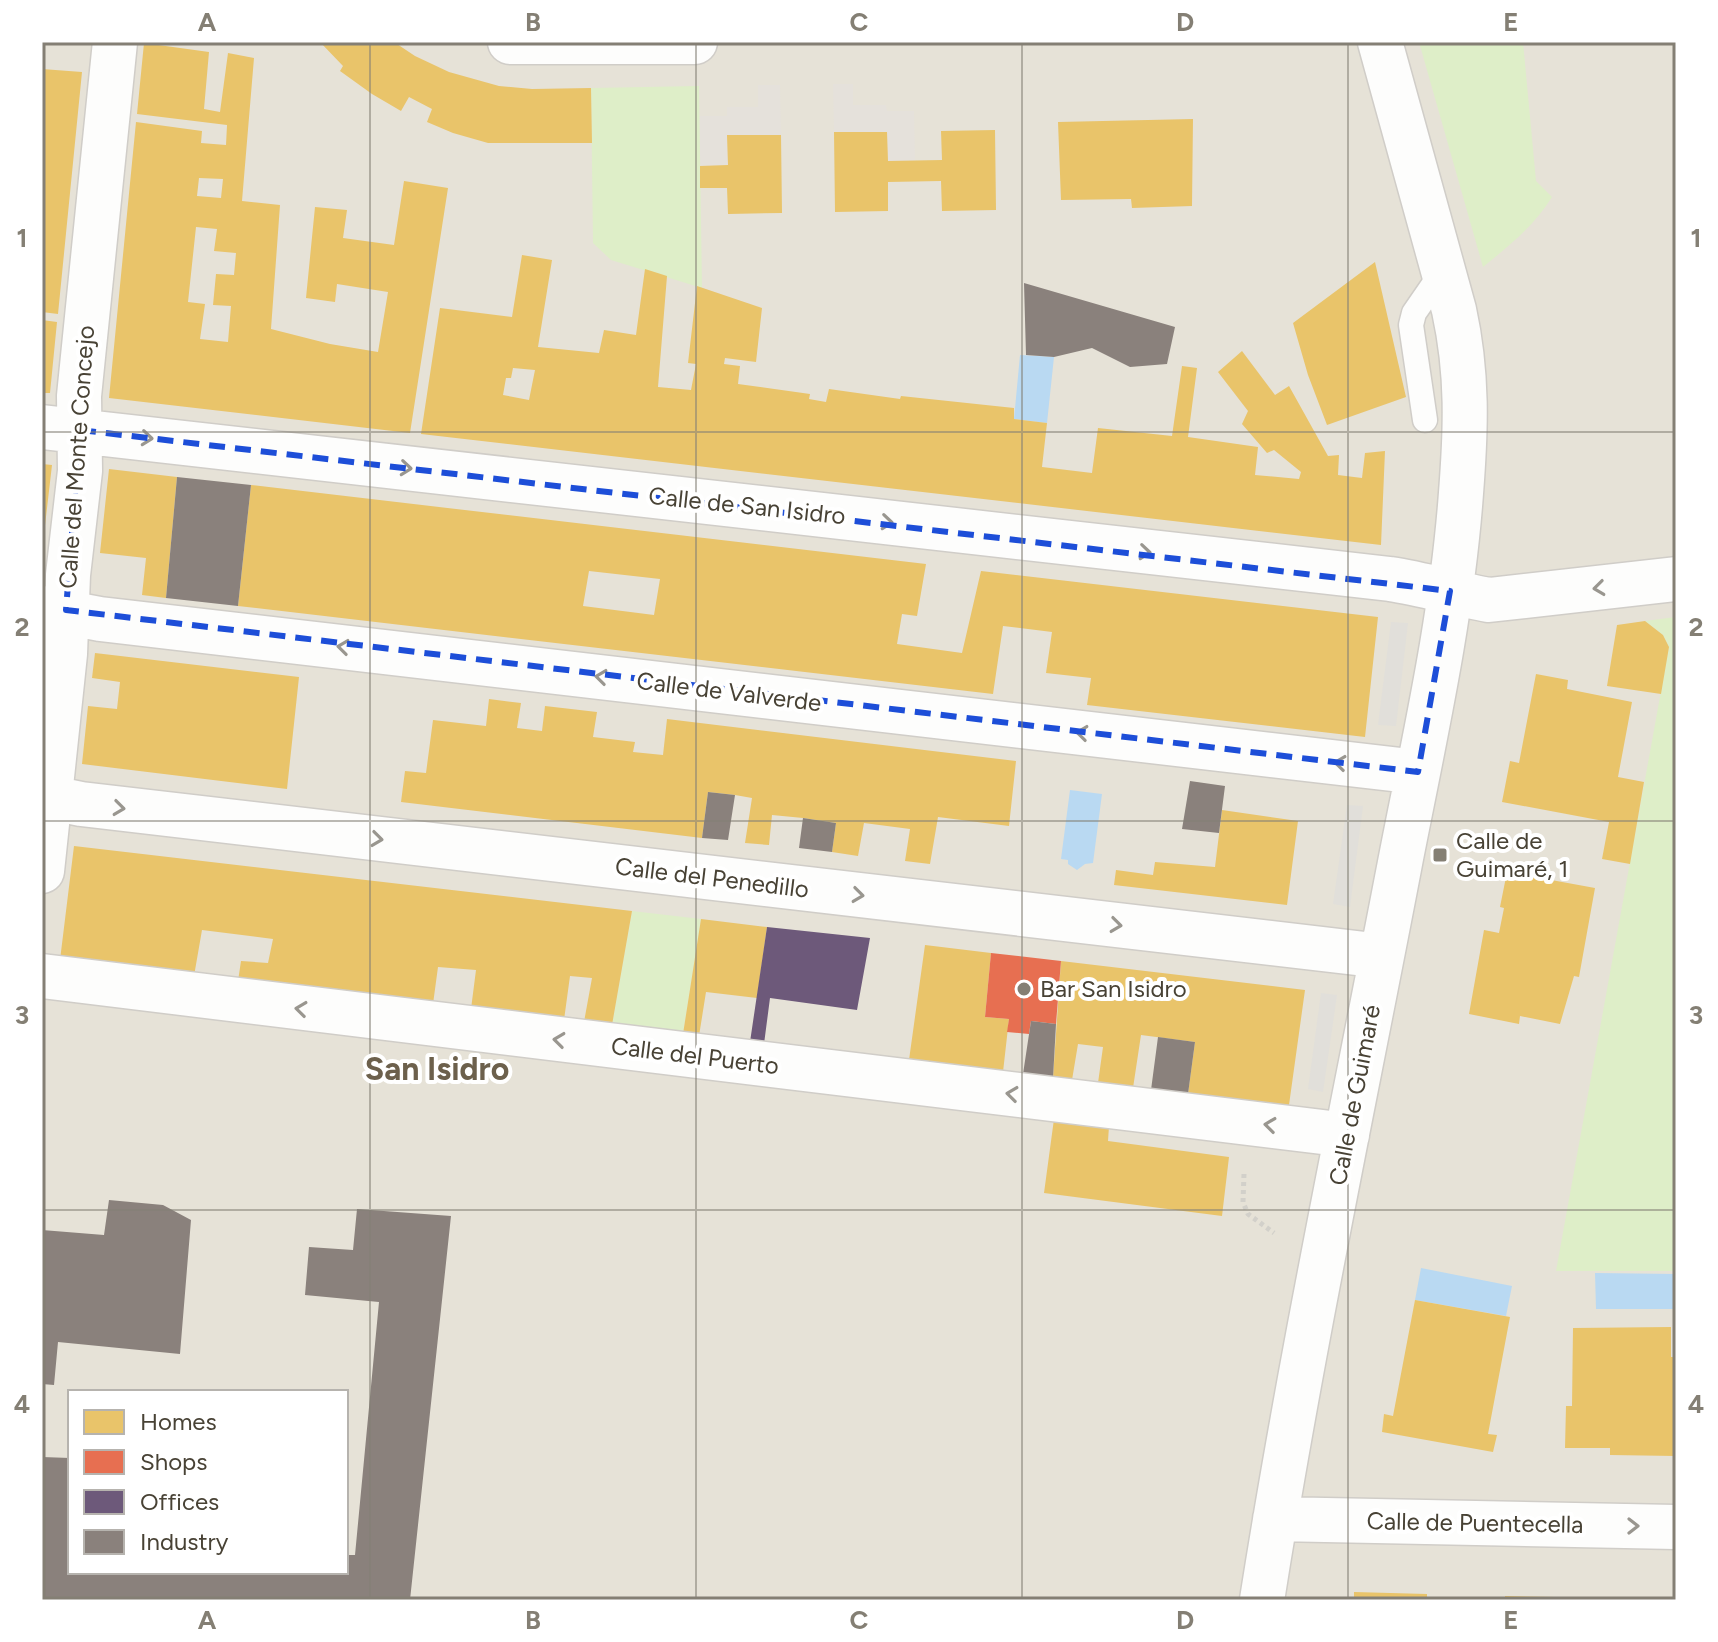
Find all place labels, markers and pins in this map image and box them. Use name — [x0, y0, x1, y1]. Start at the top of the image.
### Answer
place label: Calle de Guimaré, 1 — [1456, 826, 1568, 883]
marker: Calle de Guimaré, 1 — [1431, 846, 1449, 864]
place label: Bar San Isidro — [1040, 974, 1187, 1003]
marker: Bar San Isidro — [1015, 980, 1033, 998]

